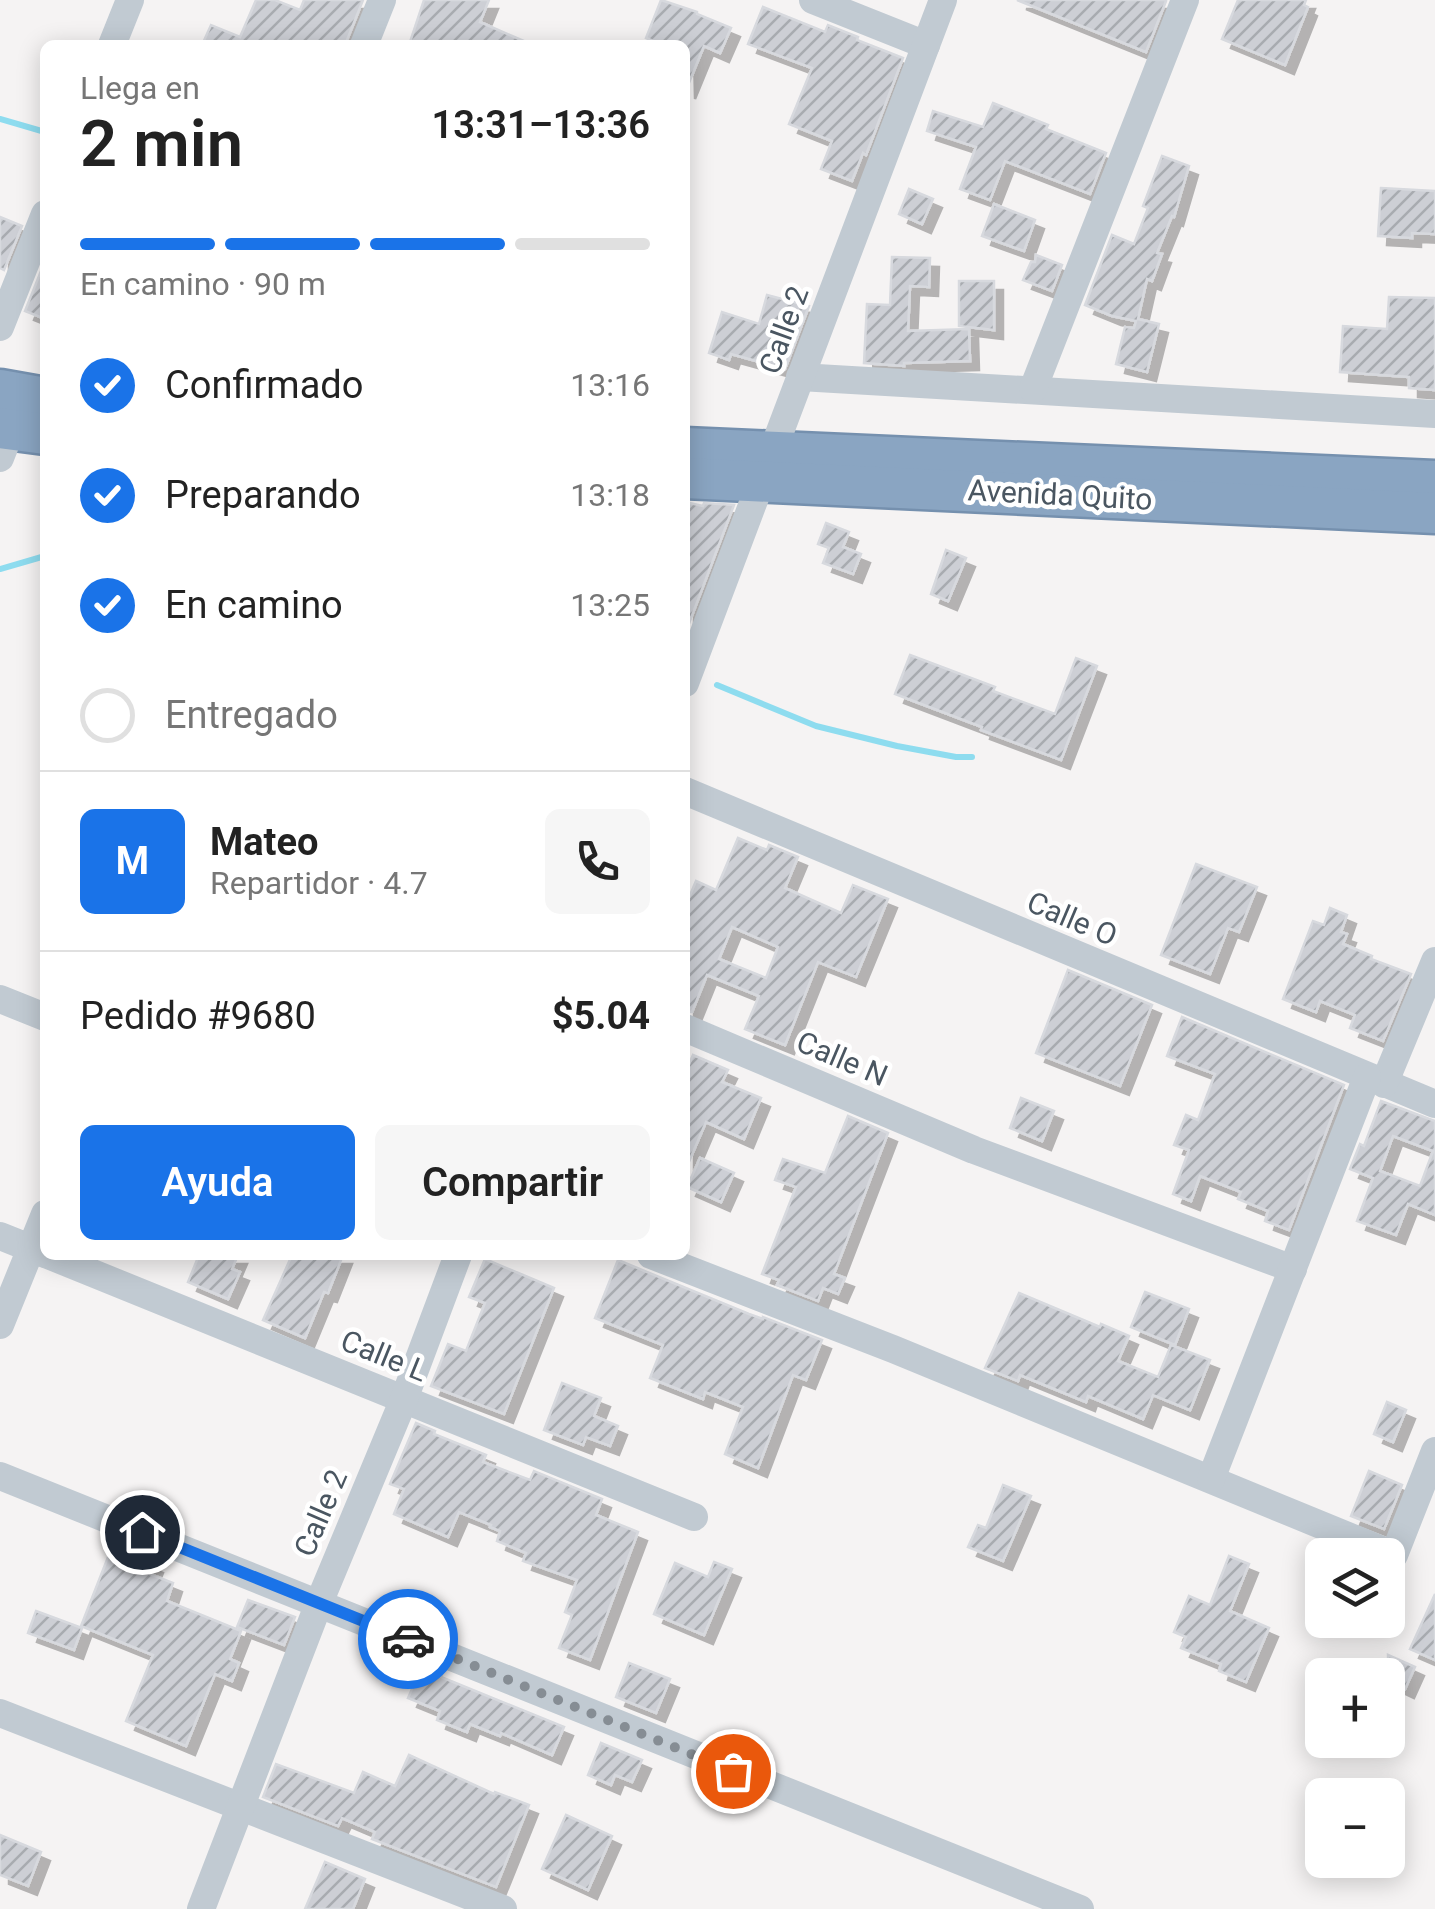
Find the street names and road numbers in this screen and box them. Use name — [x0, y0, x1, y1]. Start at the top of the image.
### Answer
street label: Calle 2 — [752, 281, 815, 378]
street label: Avenida Quito — [967, 472, 1153, 517]
street label: Calle O — [1022, 884, 1122, 953]
street label: Calle N — [792, 1024, 893, 1093]
street label: Calle L — [336, 1322, 432, 1389]
street label: Calle 2 — [287, 1464, 354, 1561]

